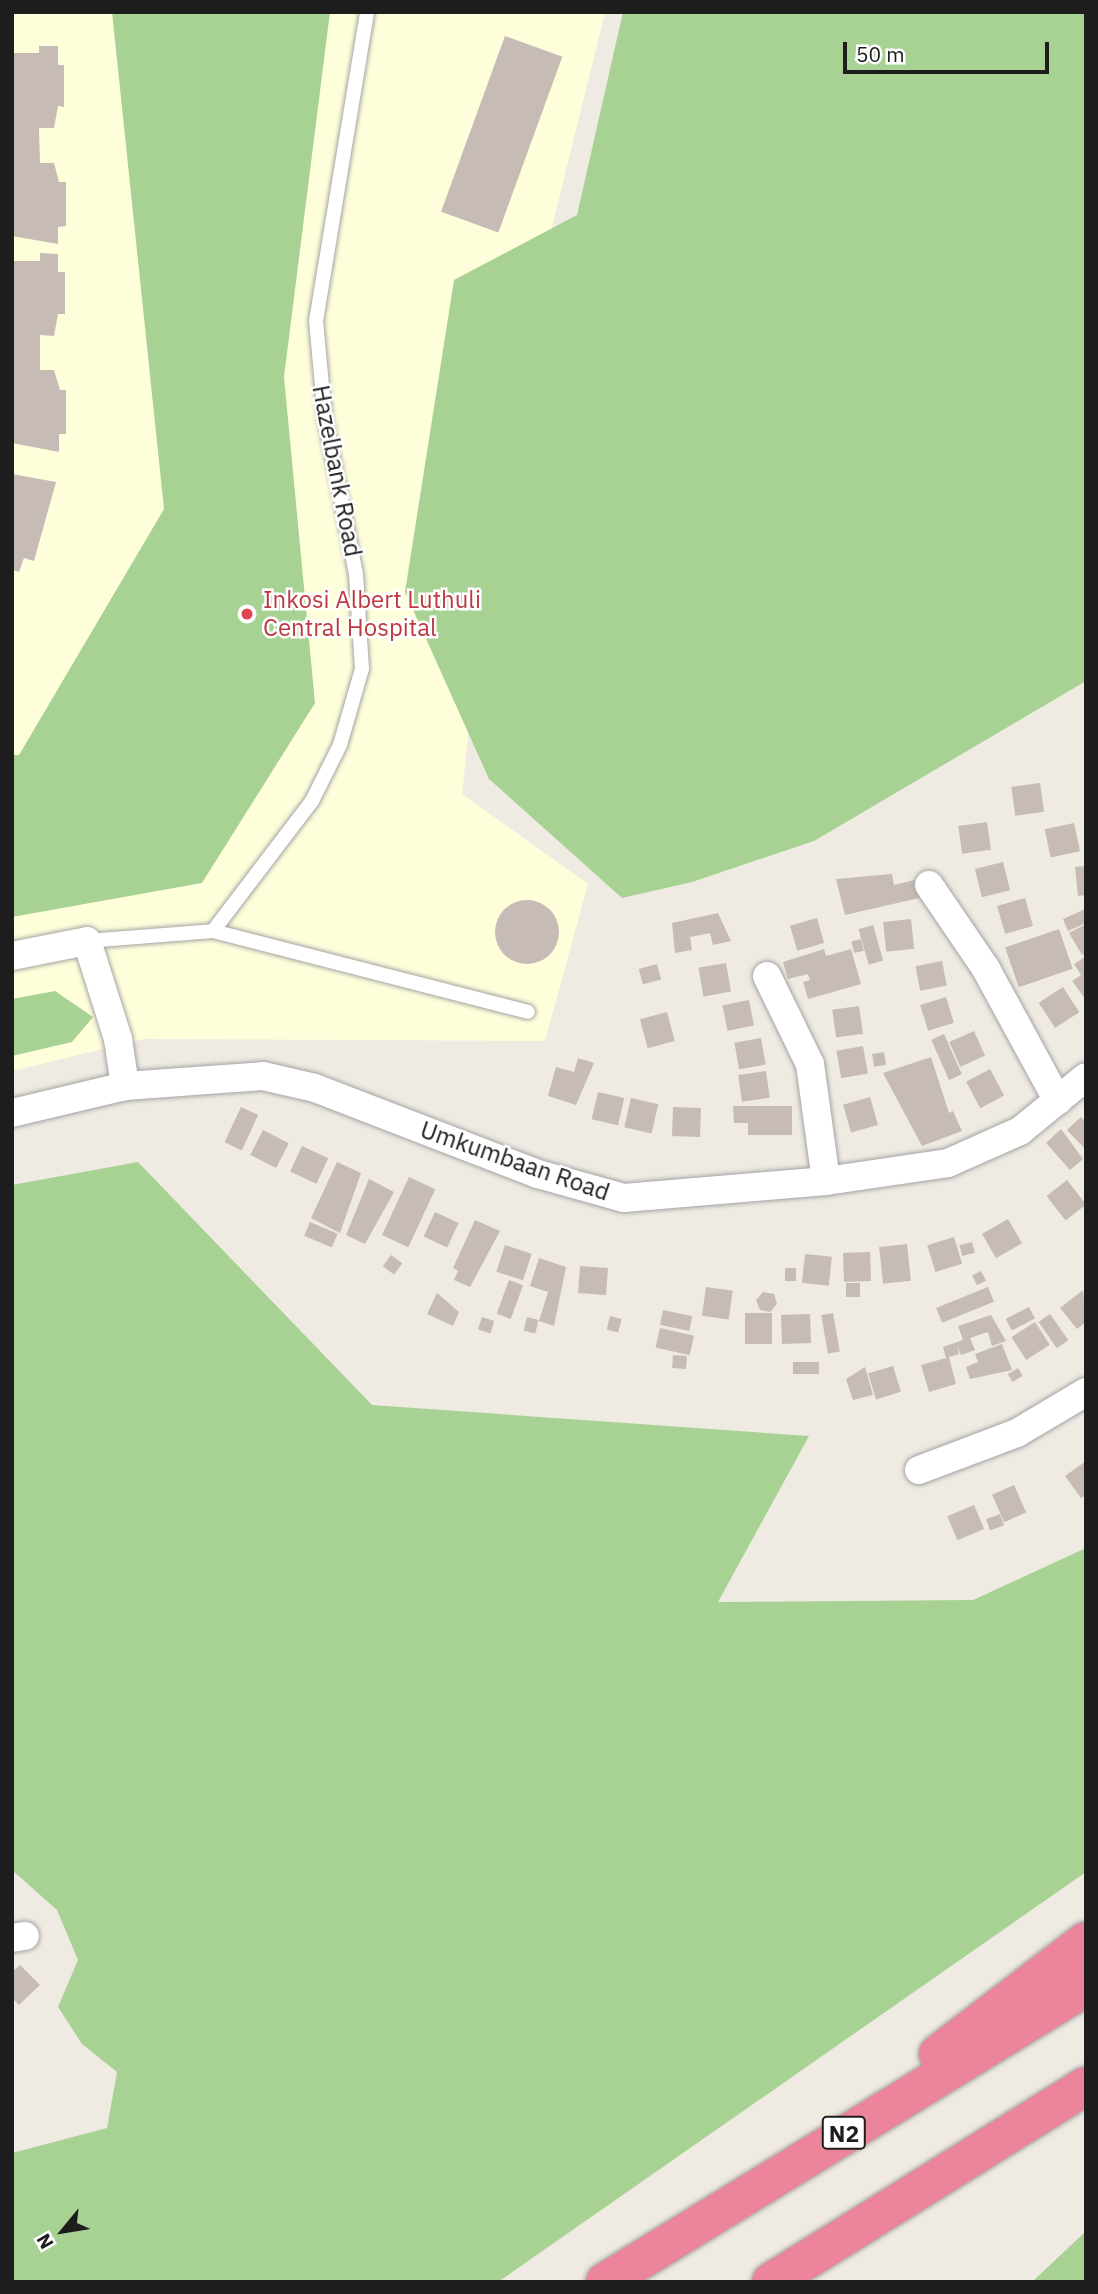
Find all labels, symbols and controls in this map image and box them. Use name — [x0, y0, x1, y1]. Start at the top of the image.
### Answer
scale bar — [846, 28, 1052, 72]
text: 50 m — [856, 40, 905, 68]
street label: Hazelbank Road — [306, 383, 368, 559]
place label: Inkosi Albert Luthuli Central Hospital — [263, 586, 481, 642]
marker: Inkosi Albert Luthuli Central Hospital — [237, 604, 257, 624]
street label: Umkumbaan Road — [417, 1115, 613, 1207]
road number: N2 — [821, 2114, 867, 2152]
north arrow — [28, 2196, 98, 2266]
text: N — [31, 2230, 59, 2253]

